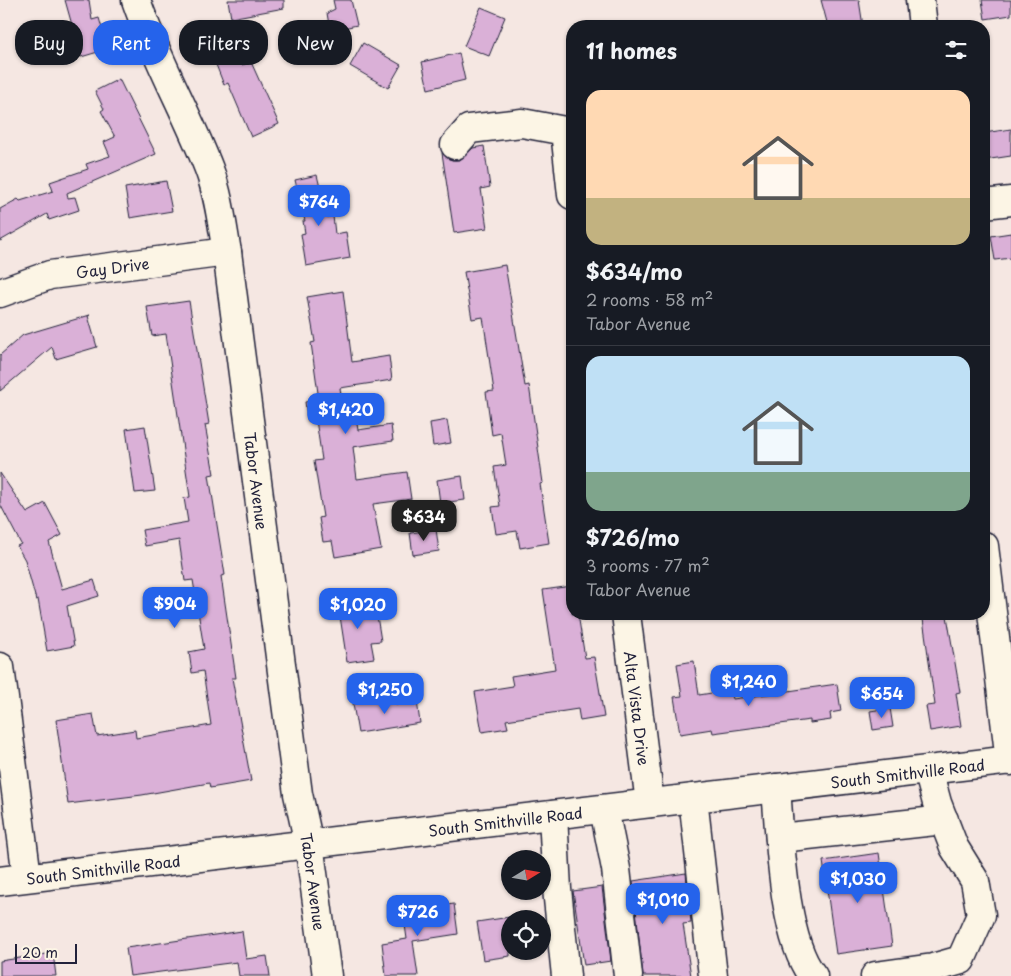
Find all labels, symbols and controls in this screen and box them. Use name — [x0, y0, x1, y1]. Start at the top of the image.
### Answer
chip: Buy — [15, 20, 83, 65]
chip: Rent — [93, 20, 169, 65]
chip: Filters — [179, 20, 268, 65]
chip: New — [278, 20, 352, 65]
text: 11 homes — [586, 34, 677, 66]
icon: filters — [942, 36, 970, 64]
icon: home — [733, 123, 823, 213]
pin: $764 — [289, 184, 349, 227]
text: $764 — [299, 189, 339, 213]
street label: Gay Drive — [74, 251, 150, 283]
text: $634/mo — [586, 255, 682, 287]
text: 2 rooms · 58 m² — [586, 287, 713, 311]
text: Tabor Avenue — [586, 311, 691, 335]
icon: home — [733, 388, 823, 478]
pin: $1,420 — [305, 392, 387, 435]
text: $1,420 — [318, 397, 374, 421]
street label: Tabor Avenue — [239, 431, 275, 531]
pin: $634 — [394, 500, 454, 542]
text: $634 — [403, 504, 445, 528]
text: $726/mo — [586, 521, 679, 553]
text: 3 rooms · 77 m² — [586, 553, 710, 577]
text: Tabor Avenue — [586, 577, 691, 601]
pin: $904 — [145, 586, 205, 629]
pin: $1,020 — [317, 588, 399, 630]
text: $904 — [154, 591, 196, 615]
text: $1,020 — [330, 592, 386, 616]
street label: Alta Vista Drive — [619, 650, 657, 767]
pin: $1,240 — [708, 664, 790, 707]
text: $1,240 — [721, 669, 777, 693]
pin: $1,250 — [344, 672, 426, 715]
pin: $654 — [852, 676, 912, 719]
text: $1,250 — [358, 677, 412, 701]
text: $654 — [861, 681, 903, 705]
street label: South Smithville Road — [829, 752, 986, 793]
street label: South Smithville Road — [427, 800, 584, 841]
street label: Tabor Avenue — [295, 831, 332, 932]
street label: South Smithville Road — [25, 848, 182, 889]
north arrow — [501, 850, 551, 900]
map controls — [501, 850, 551, 960]
pin: $1,030 — [817, 862, 899, 904]
text: $1,030 — [830, 866, 886, 890]
pin: $1,010 — [622, 882, 704, 925]
text: $1,010 — [637, 887, 689, 911]
pin: $726 — [388, 894, 448, 937]
text: $726 — [398, 899, 438, 923]
button: locate — [501, 910, 551, 960]
scale bar — [15, 941, 78, 964]
text: 20 m — [22, 942, 58, 963]

